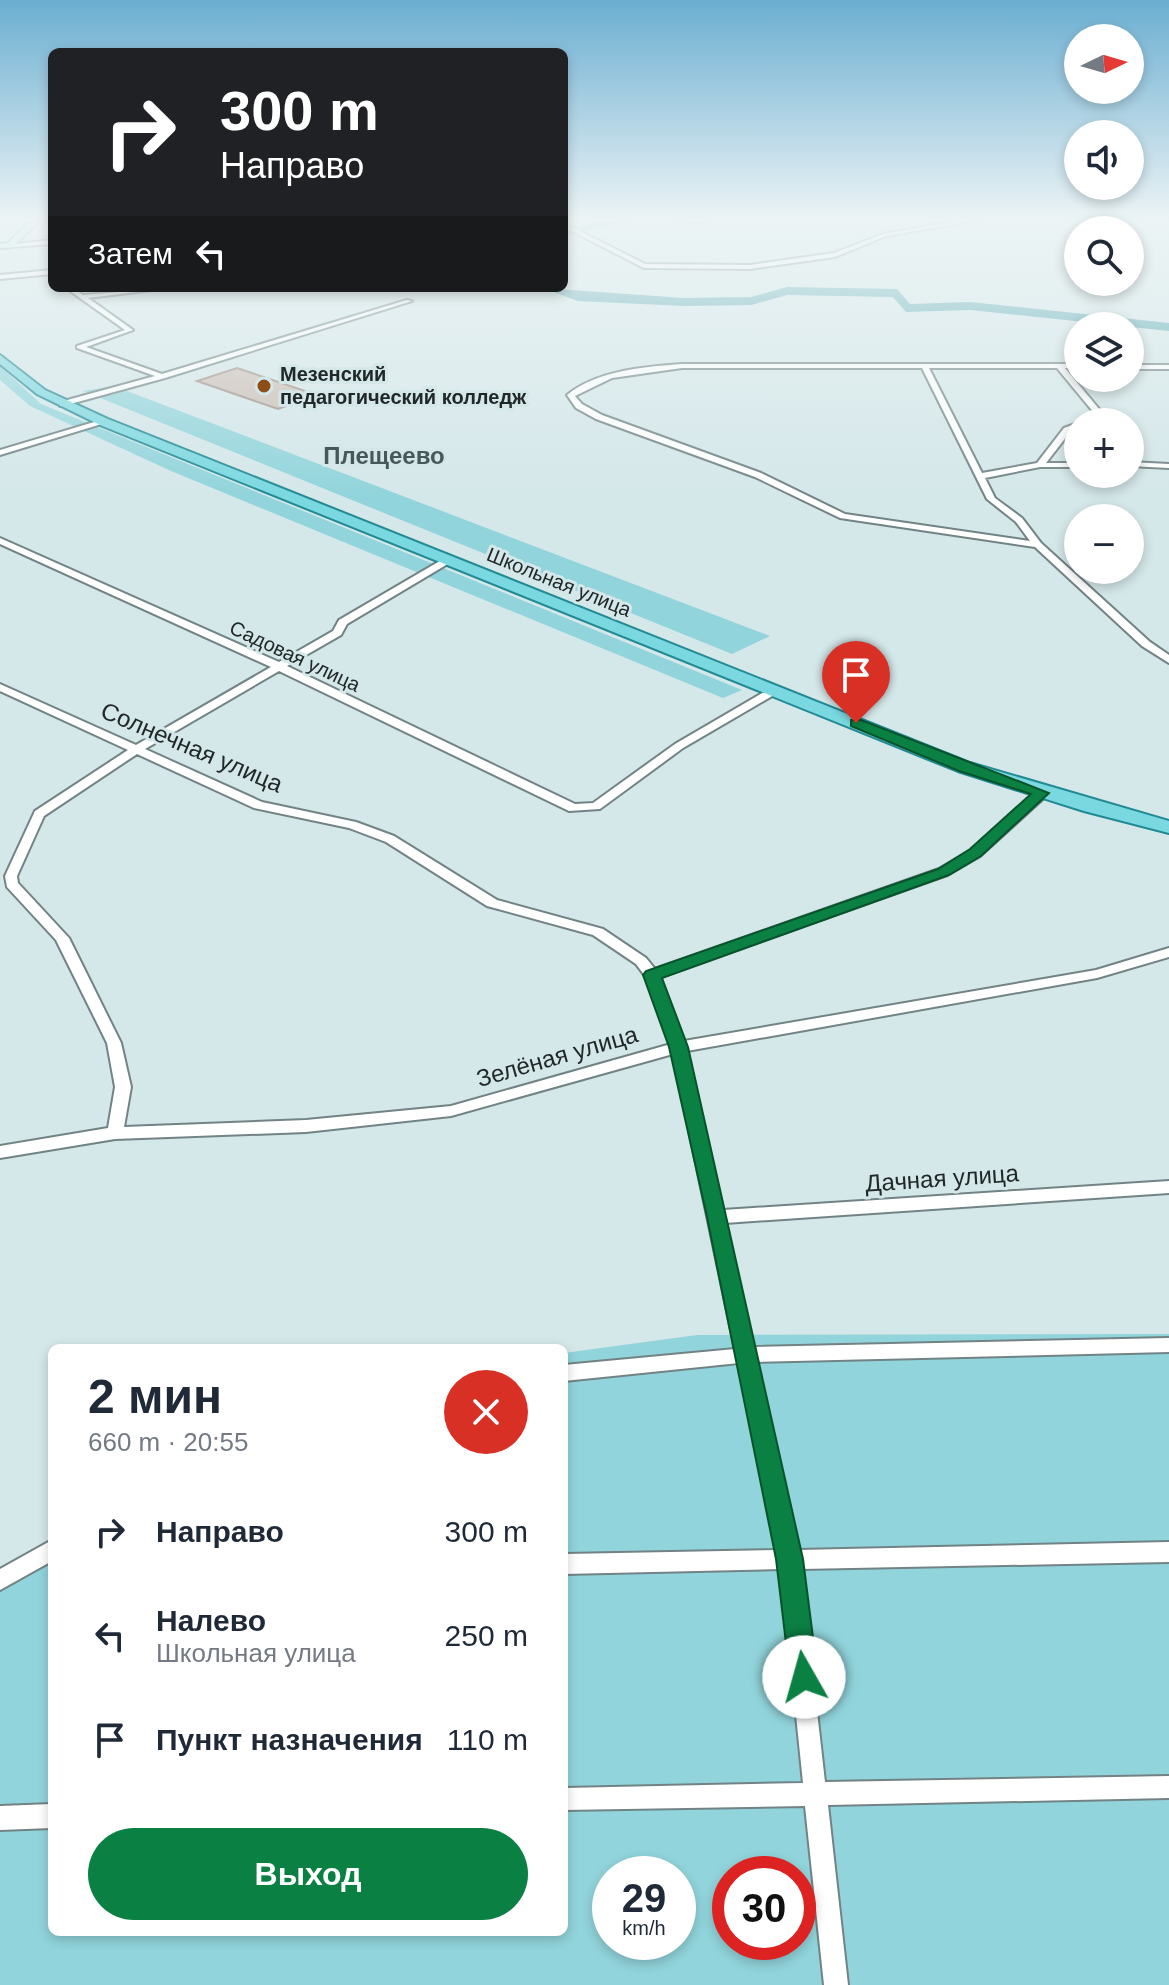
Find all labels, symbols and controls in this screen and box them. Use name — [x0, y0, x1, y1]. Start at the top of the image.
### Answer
north arrow — [1064, 24, 1144, 104]
map controls — [1064, 24, 1144, 584]
text: 300 m — [220, 79, 379, 142]
icon: right — [88, 80, 192, 184]
button: sound — [1064, 120, 1144, 200]
text: Направо — [220, 145, 364, 186]
button: search — [1064, 216, 1144, 296]
icon: left — [189, 232, 233, 276]
text: Затем — [88, 237, 173, 270]
button: layers — [1064, 312, 1144, 392]
place label: Мезенский педагогический колледж — [280, 363, 527, 408]
marker: Мезенский педагогический колледж — [255, 377, 273, 395]
button: + — [1064, 408, 1144, 488]
district label: Плещеево — [323, 442, 445, 469]
button: − — [1064, 504, 1144, 584]
street label: Школьная улица — [484, 543, 635, 621]
street label: Садовая улица — [226, 616, 365, 696]
pin — [822, 641, 890, 723]
icon: arrive — [834, 653, 878, 697]
street label: Солнечная улица — [97, 697, 287, 798]
street label: Зелёная улица — [473, 1020, 641, 1092]
street label: Дачная улица — [864, 1159, 1020, 1197]
text: 2 мин — [88, 1370, 222, 1423]
button: close — [444, 1370, 528, 1454]
text: 660 m · 20:55 — [88, 1427, 248, 1457]
icon: right — [88, 1510, 132, 1554]
text: Направо — [156, 1515, 284, 1548]
text: 300 m — [445, 1515, 528, 1548]
text: Налево — [156, 1604, 266, 1637]
icon: left — [88, 1614, 132, 1658]
text: 250 m — [445, 1619, 528, 1652]
position arrow — [762, 1635, 846, 1719]
text: Школьная улица — [156, 1638, 356, 1668]
icon: arrive — [88, 1718, 132, 1762]
text: Пункт назначения — [156, 1723, 423, 1756]
text: 110 m — [447, 1723, 528, 1756]
button: Выход — [88, 1828, 528, 1920]
speed limit sign: 30 — [712, 1856, 816, 1960]
text: 29 — [622, 1876, 666, 1920]
text: km/h — [622, 1917, 666, 1939]

